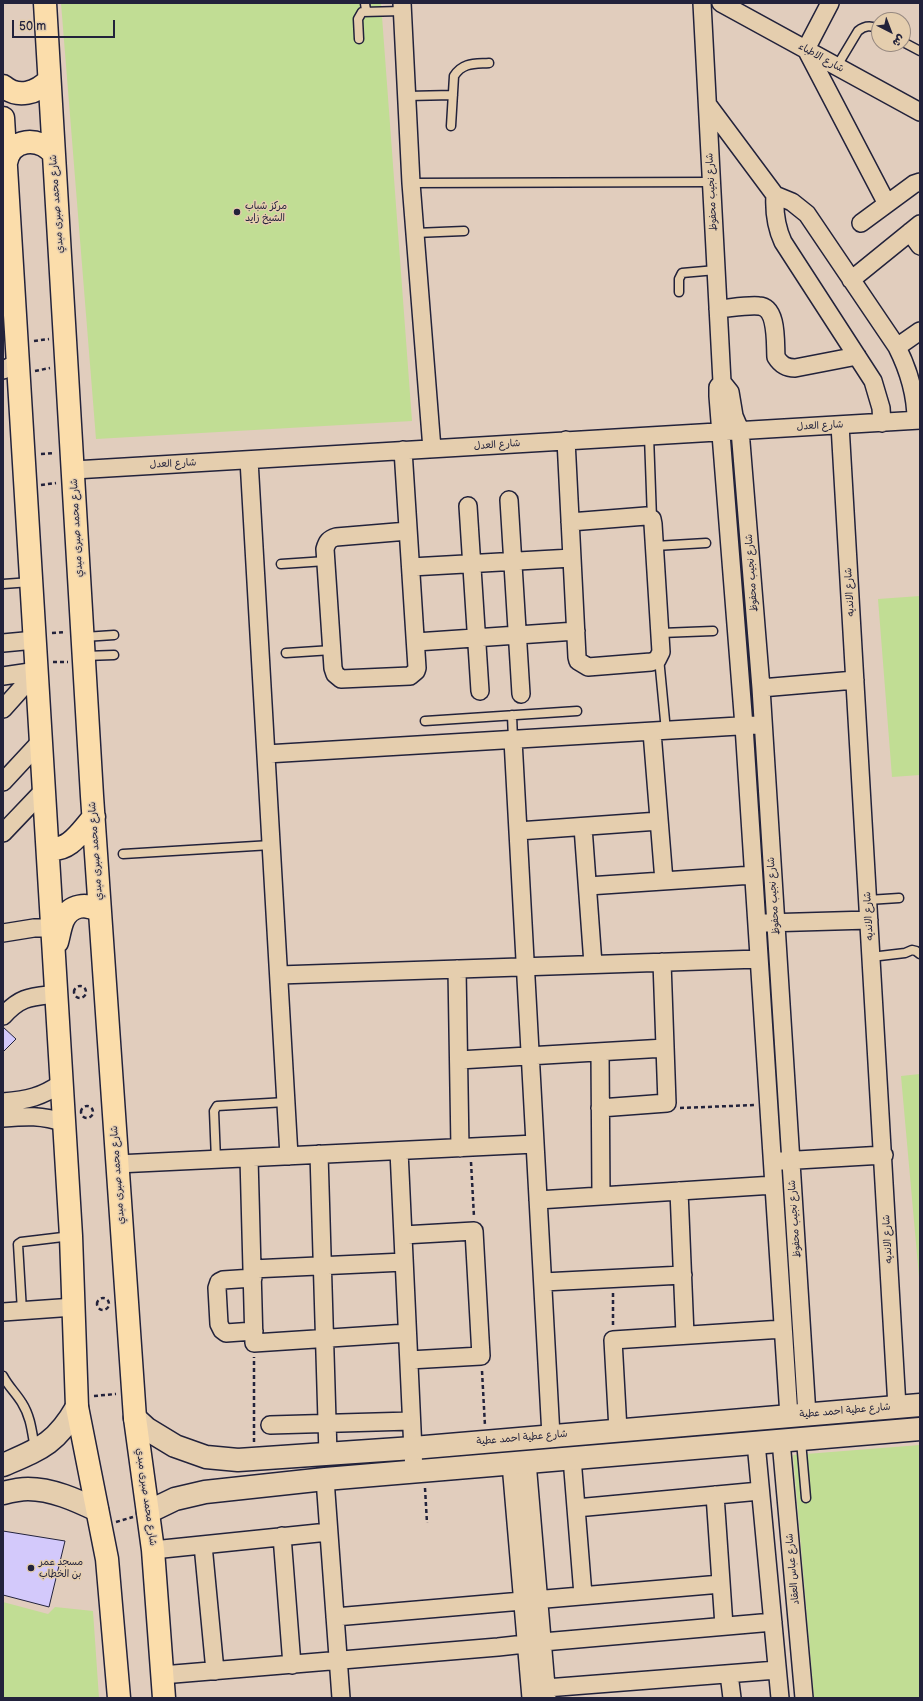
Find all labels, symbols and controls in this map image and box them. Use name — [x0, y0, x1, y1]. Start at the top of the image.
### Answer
scale bar — [14, 12, 117, 38]
north arrow — [871, 12, 911, 52]
text: 50 m — [19, 19, 46, 34]
text: ش — [890, 32, 908, 49]
street label: شارع الاطباء — [796, 41, 846, 75]
street label: شارع نجيب محفوظ — [704, 153, 720, 231]
street label: شارع محمد صبرى مبدي — [48, 154, 66, 254]
place label: مركز شباب الشيخ زايد — [245, 200, 287, 224]
marker: مركز شباب الشيخ زايد — [232, 207, 242, 217]
street label: شارع العدل — [796, 419, 844, 433]
street label: شارع العدل — [473, 437, 521, 453]
street label: شارع العدل — [149, 457, 197, 471]
street label: شارع محمد صبرى مبدي — [68, 478, 86, 578]
street label: شارع نجيب محفوظ — [743, 534, 761, 612]
street label: شارع الانديه — [843, 567, 857, 617]
street label: شارع محمد صبرى مبدي — [87, 801, 105, 901]
street label: شارع نجيب محفوظ — [765, 857, 783, 935]
street label: شارع الانديه — [862, 891, 876, 941]
street label: شارع محمد صبرى مبدي — [109, 1125, 127, 1225]
street label: شارع نجيب محفوظ — [786, 1180, 804, 1258]
street label: شارع الانديه — [881, 1214, 895, 1264]
street label: شارع عطية احمد عطية — [799, 1401, 891, 1421]
street label: شارع عطية احمد عطية — [476, 1428, 568, 1448]
street label: شارع محمد صبرى مبدي — [133, 1447, 159, 1547]
street label: شارع عباس العقاد — [784, 1533, 802, 1605]
place label: مسجد عمر بن الخطاب — [39, 1556, 83, 1580]
marker: مسجد عمر بن الخطاب — [26, 1563, 36, 1573]

